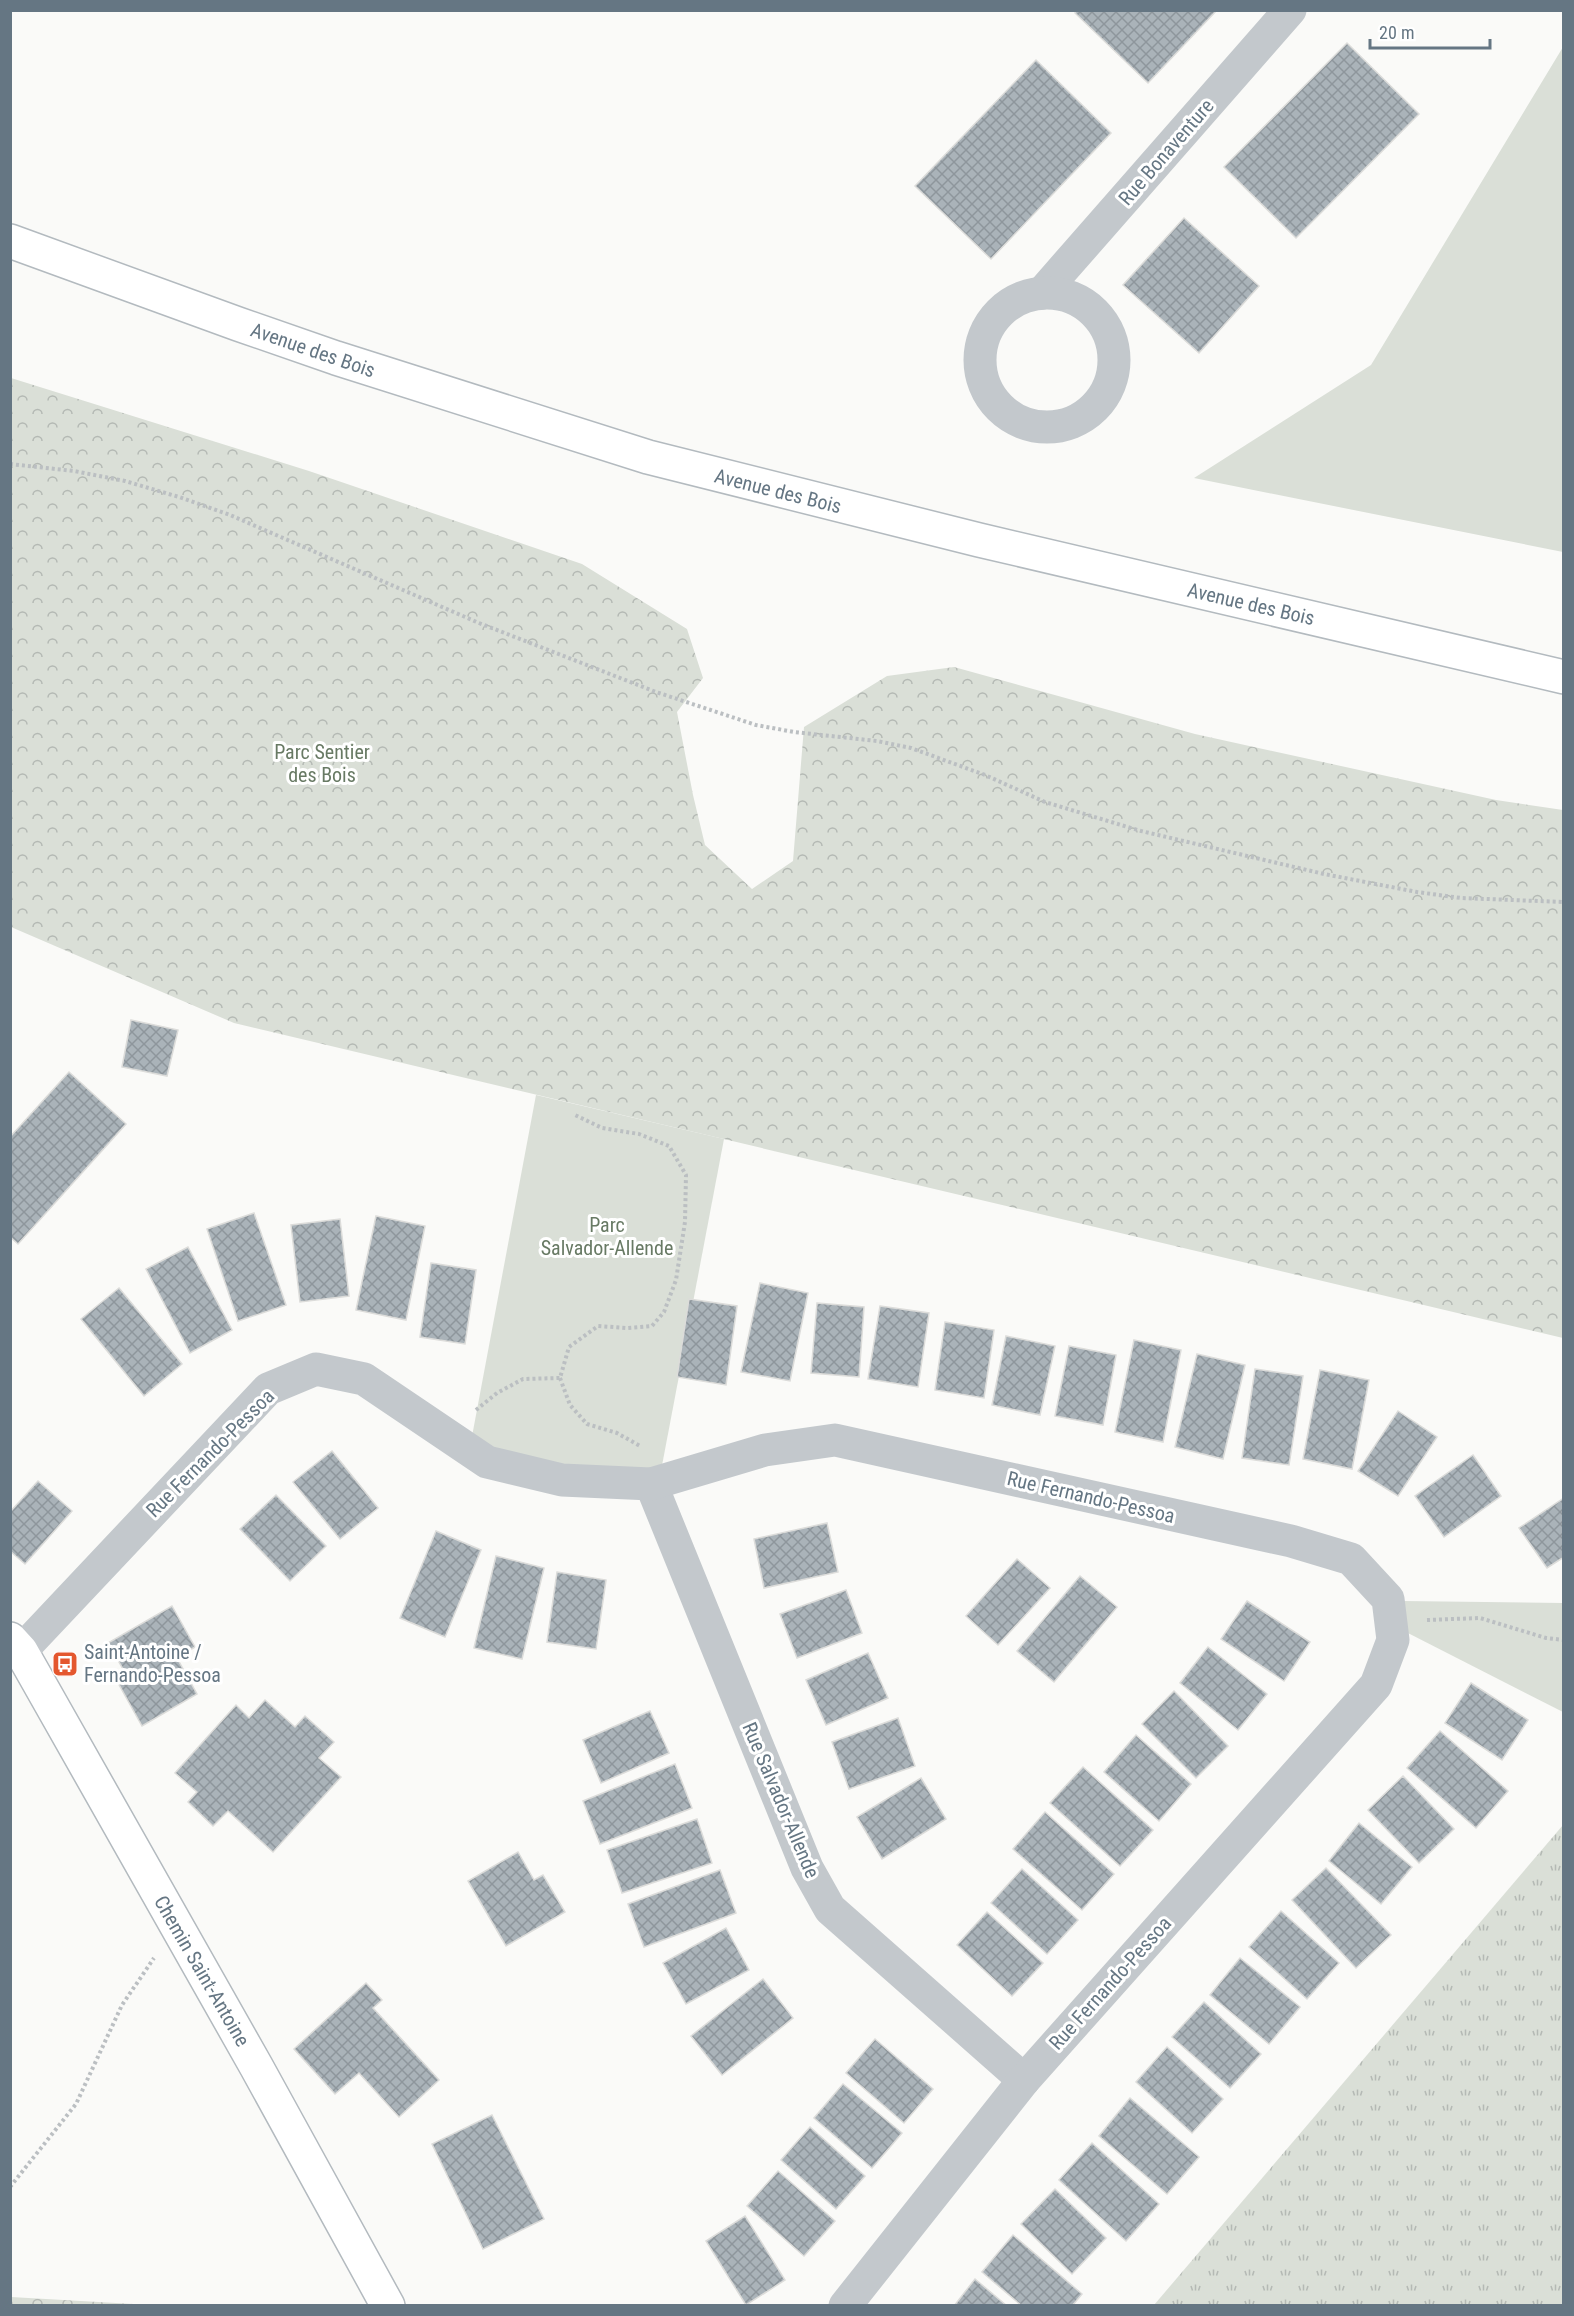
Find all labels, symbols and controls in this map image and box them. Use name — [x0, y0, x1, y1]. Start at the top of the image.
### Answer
scale bar — [1370, 12, 1490, 50]
text: 20 m — [1379, 22, 1414, 43]
street label: Rue Bonaventure — [1113, 94, 1219, 210]
street label: Avenue des Bois — [248, 318, 378, 382]
street label: Avenue des Bois — [712, 464, 844, 518]
street label: Avenue des Bois — [1185, 578, 1317, 630]
park label: Parc Sentier des Bois — [274, 740, 370, 787]
park label: Parc Salvador-Allende — [541, 1213, 673, 1260]
street label: Rue Fernando-Pessoa — [141, 1384, 279, 1522]
street label: Rue Fernando-Pessoa — [1005, 1466, 1177, 1528]
place label: Saint-Antoine / Fernando-Pessoa — [84, 1640, 221, 1687]
bus stop icon: Saint-Antoine / Fernando-Pessoa — [50, 1649, 80, 1679]
street label: Rue Salvador-Allende — [737, 1719, 825, 1881]
street label: Chemin Saint-Antoine — [149, 1891, 255, 2051]
street label: Rue Fernando-Pessoa — [1044, 1911, 1176, 2055]

